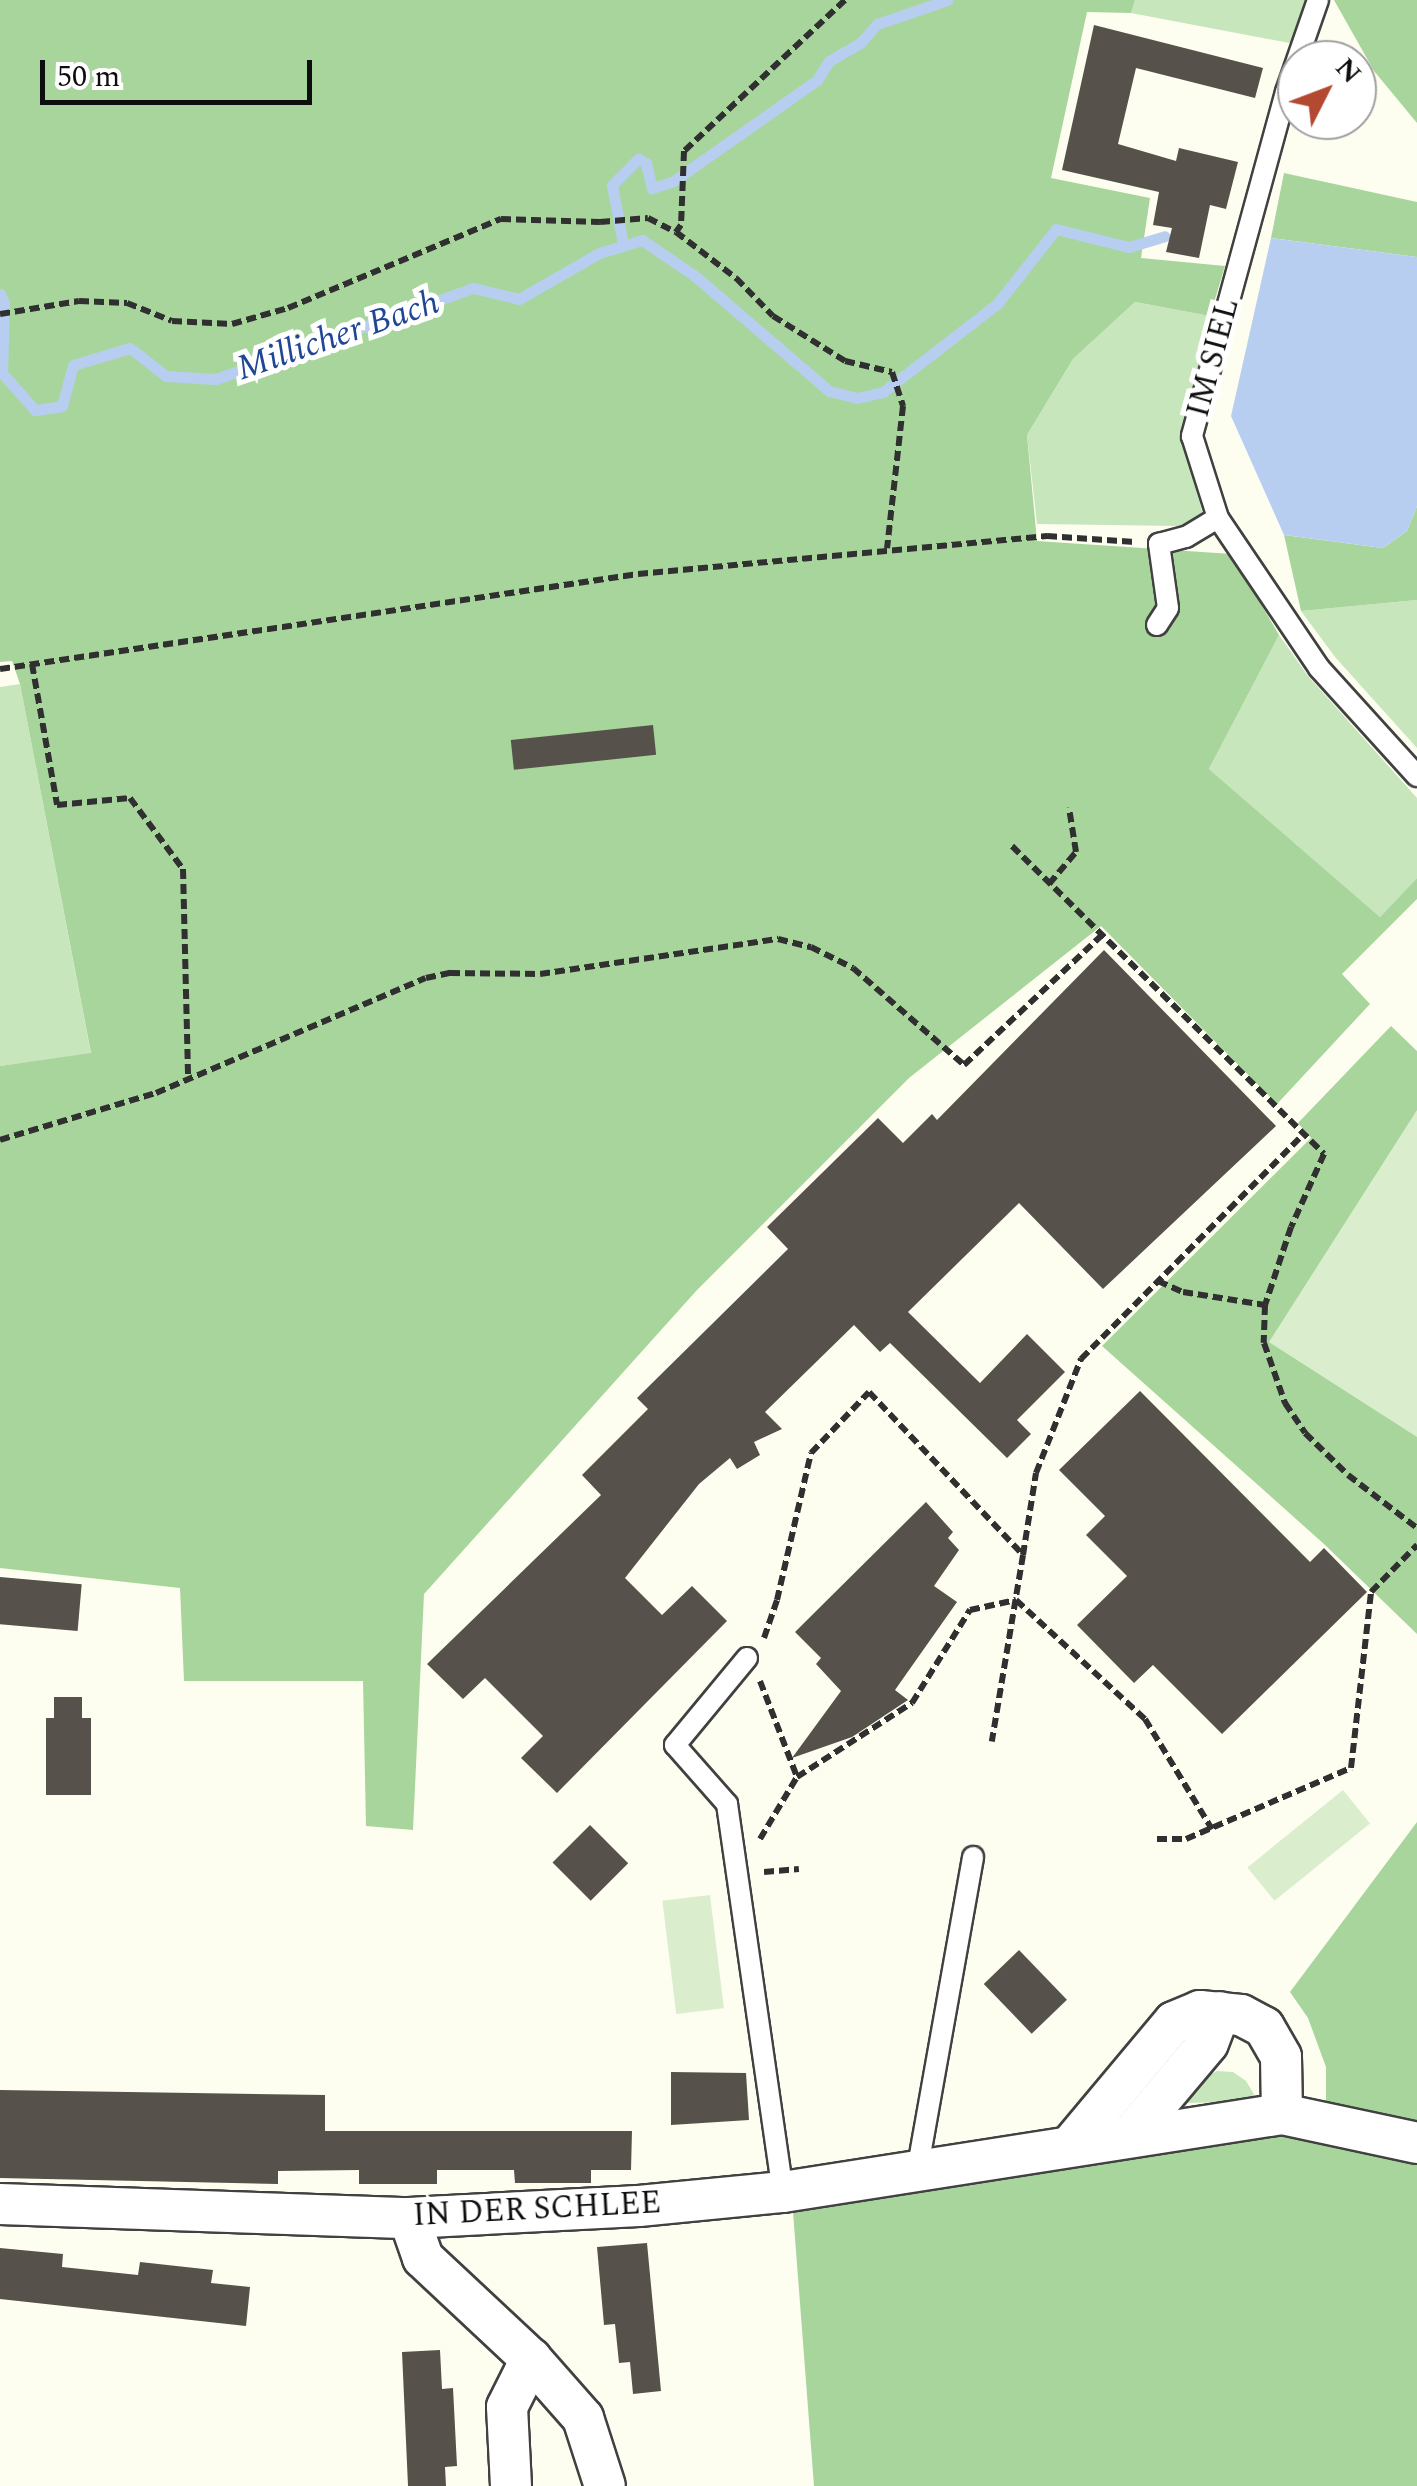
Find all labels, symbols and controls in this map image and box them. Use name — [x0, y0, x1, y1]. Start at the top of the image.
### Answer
scale bar — [45, 40, 318, 102]
north arrow — [1277, 40, 1377, 140]
text: N — [1325, 48, 1372, 94]
text: 50 m — [57, 54, 120, 100]
water label: Millicher Bach — [231, 282, 445, 390]
street label: IM SIEL — [1180, 294, 1248, 422]
street label: IN DER SCHLEE — [412, 2184, 662, 2236]

